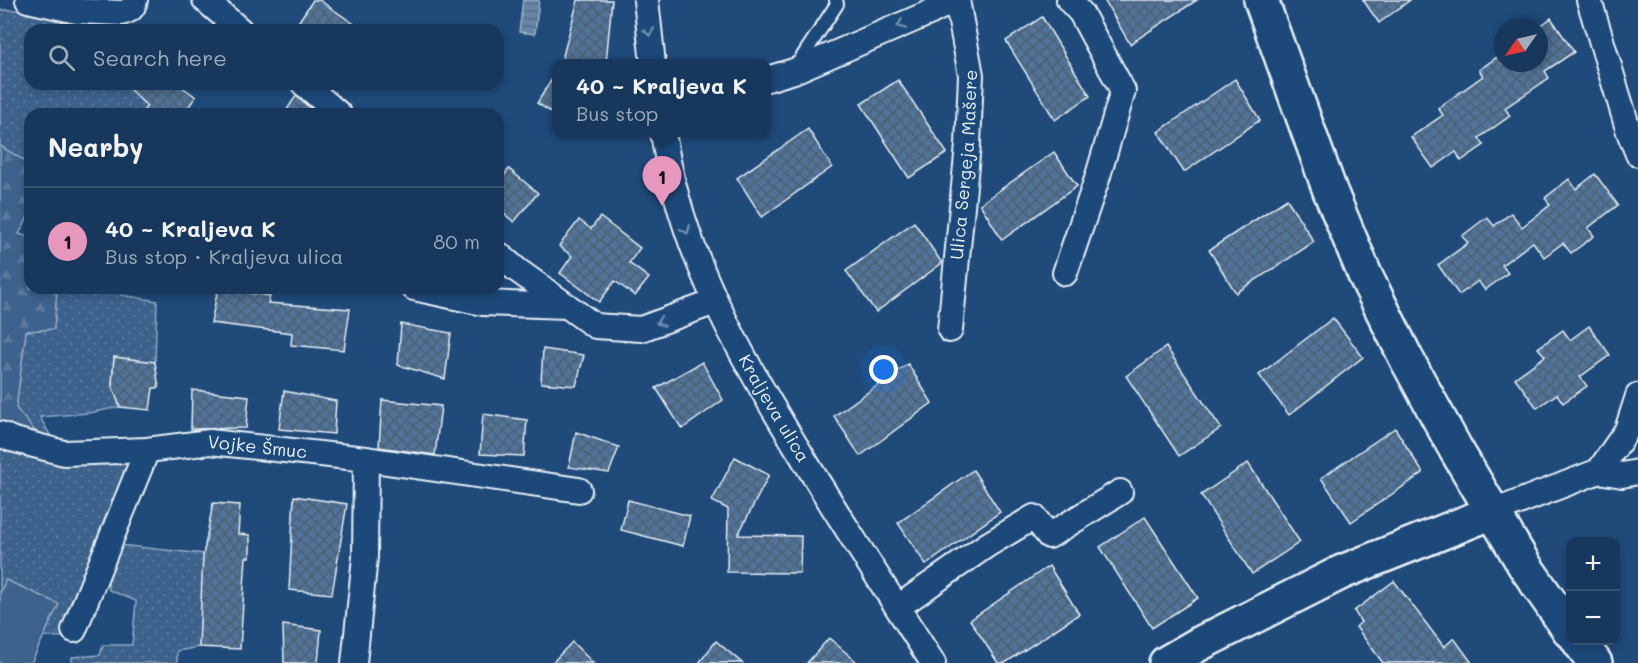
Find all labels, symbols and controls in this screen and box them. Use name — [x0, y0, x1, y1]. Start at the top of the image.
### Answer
one-way arrow — [897, 18, 908, 30]
north arrow — [1494, 18, 1548, 72]
search box — [24, 24, 504, 90]
one-way arrow — [643, 27, 655, 36]
icon: search — [45, 41, 78, 74]
text: Search here — [93, 43, 227, 72]
popup — [552, 59, 771, 137]
street label: Ulica Sergeja Mašere — [944, 69, 982, 261]
text: 40 ~ Kraljeva K — [576, 71, 747, 100]
text: Bus stop — [576, 100, 658, 126]
text: Nearby — [48, 130, 143, 164]
pin: 1 — [642, 156, 682, 206]
text: 40 ~ Kraljeva K — [105, 214, 276, 243]
one-way arrow — [679, 224, 692, 235]
text: 1 — [63, 228, 72, 254]
text: 80 m — [433, 228, 480, 254]
text: Bus stop · Kraljeva ulica — [105, 243, 343, 269]
one-way arrow — [655, 314, 666, 327]
street label: Kraljeva ulica — [734, 350, 816, 466]
your location — [869, 355, 898, 384]
street label: Vojke Šmuc — [206, 429, 308, 463]
map controls — [1566, 537, 1620, 645]
button: + — [1566, 537, 1620, 591]
button: − — [1566, 591, 1620, 645]

